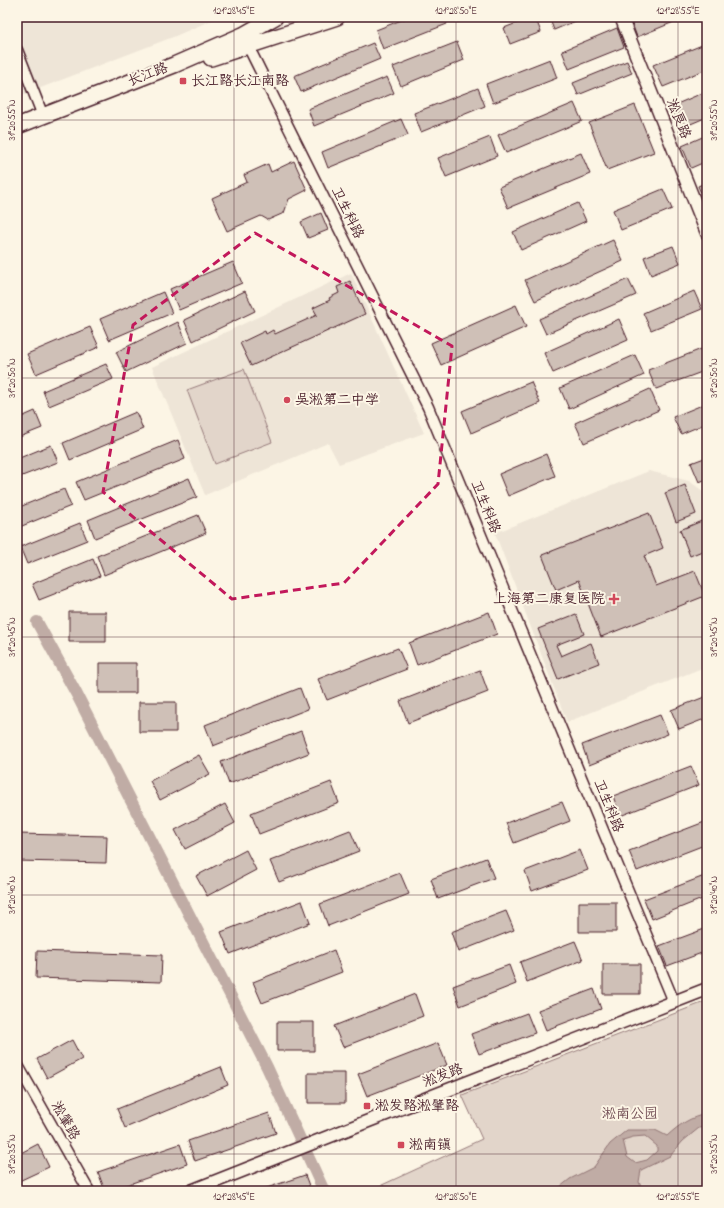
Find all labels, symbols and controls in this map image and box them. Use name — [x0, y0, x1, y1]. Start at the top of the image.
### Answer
text: 121°28'45"E — [213, 4, 255, 19]
text: 121°28'50"E — [435, 4, 477, 19]
text: 121°28'55"E — [656, 4, 700, 19]
street label: 长江路 — [125, 58, 171, 92]
place label: 长江路长江南路 — [191, 71, 289, 92]
marker: 长江路长江南路 — [178, 76, 188, 86]
street label: 淞良路 — [660, 96, 696, 142]
text: 31°20'55"N — [5, 99, 20, 140]
text: 31°20'55"N — [707, 99, 722, 140]
street label: 卫生科路 — [325, 183, 369, 243]
text: 31°20'50"N — [5, 358, 20, 398]
text: 31°20'50"N — [707, 358, 722, 398]
place label: 吴淞第二中学 — [295, 390, 379, 411]
marker: 吴淞第二中学 — [282, 395, 292, 405]
street label: 卫生科路 — [465, 477, 505, 537]
place label: 上海第二康复医院 — [493, 589, 605, 610]
marker: 上海第二康复医院 — [608, 593, 620, 605]
text: 31°20'45"N — [5, 617, 20, 657]
text: 31°20'45"N — [707, 617, 722, 657]
street label: 卫生科路 — [588, 776, 628, 836]
text: 31°20'40"N — [5, 876, 20, 914]
text: 31°20'40"N — [707, 876, 722, 914]
street label: 淞发路 — [420, 1059, 466, 1093]
place label: 淞发路淞肇路 — [375, 1096, 459, 1117]
street label: 淞肇路 — [45, 1098, 85, 1144]
marker: 淞发路淞肇路 — [362, 1101, 372, 1111]
park label: 淞南公园 — [602, 1104, 658, 1125]
text: 31°20'35"N — [5, 1134, 20, 1174]
text: 31°20'35"N — [707, 1134, 722, 1174]
place label: 淞南镇 — [409, 1135, 451, 1156]
marker: 淞南镇 — [396, 1140, 406, 1150]
text: 121°28'45"E — [213, 1190, 255, 1205]
text: 121°28'50"E — [435, 1190, 477, 1205]
text: 121°28'55"E — [656, 1190, 700, 1205]

